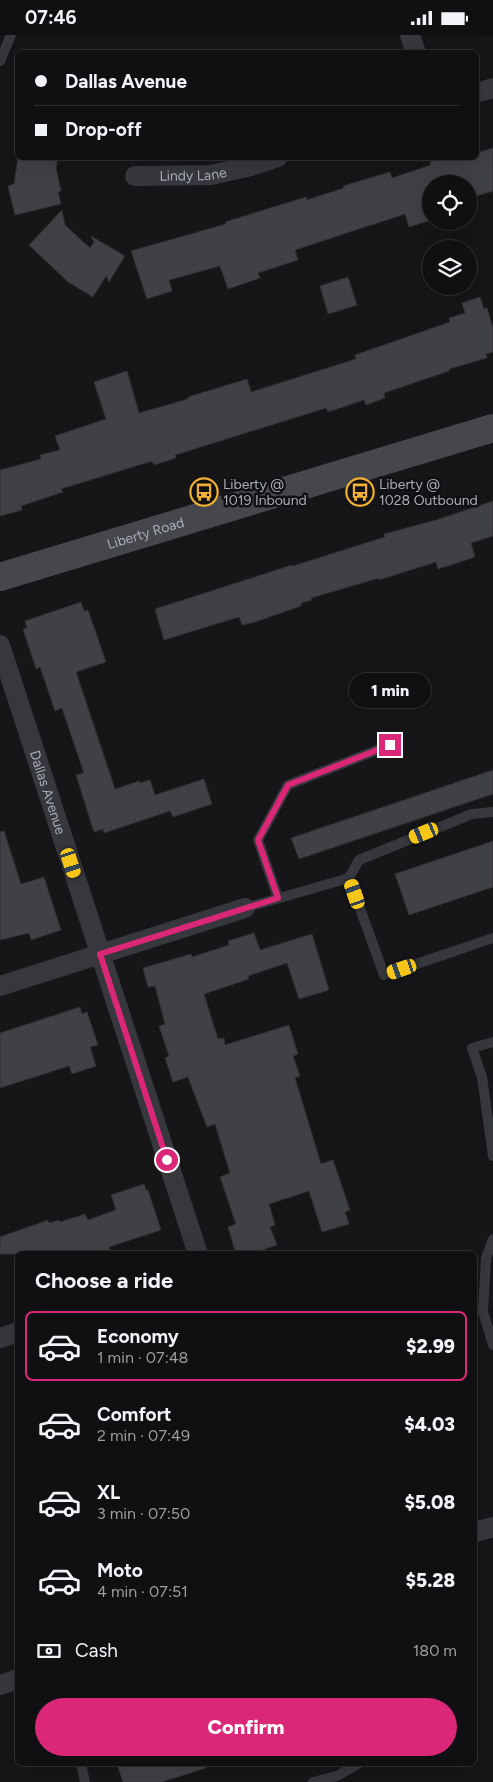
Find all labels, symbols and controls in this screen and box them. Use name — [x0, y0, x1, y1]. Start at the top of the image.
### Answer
text: 07:46 — [25, 6, 77, 29]
text: Dallas Avenue — [65, 70, 187, 93]
text: Drop-off — [65, 118, 142, 141]
street label: Lindy Lane — [159, 163, 228, 184]
map controls — [422, 175, 477, 295]
button: locate — [422, 175, 477, 230]
button: layers — [422, 240, 477, 295]
place label: Liberty @ 1019 Inbound — [223, 476, 307, 509]
place label: Liberty @ 1028 Outbound — [379, 476, 478, 509]
bus stop icon: Liberty @ 1019 Inbound — [189, 477, 219, 507]
bus stop icon: Liberty @ 1028 Outbound — [345, 477, 375, 507]
street label: Liberty Road — [105, 513, 186, 553]
callout: 1 min — [349, 673, 431, 707]
text: 1 min — [371, 681, 409, 700]
route end — [379, 734, 401, 756]
street label: Dallas Avenue — [26, 748, 70, 837]
car — [407, 820, 440, 846]
car — [59, 846, 82, 880]
car — [343, 877, 366, 911]
car — [385, 957, 418, 981]
route start — [156, 1149, 178, 1171]
text: Choose a ride — [35, 1267, 173, 1294]
icon: car — [37, 1324, 82, 1369]
text: Economy — [97, 1325, 179, 1348]
text: $2.99 — [406, 1335, 455, 1358]
text: 1 min · 07:48 — [97, 1348, 188, 1367]
icon: car — [37, 1402, 82, 1447]
text: Comfort — [97, 1403, 172, 1426]
text: $4.03 — [404, 1413, 455, 1436]
text: 2 min · 07:49 — [97, 1426, 190, 1445]
icon: car — [37, 1480, 82, 1525]
text: XL — [97, 1481, 120, 1504]
text: $5.08 — [404, 1491, 455, 1514]
text: 3 min · 07:50 — [97, 1504, 190, 1523]
icon: car — [37, 1558, 82, 1603]
text: Moto — [97, 1559, 143, 1582]
text: $5.28 — [406, 1569, 455, 1592]
text: 4 min · 07:51 — [97, 1582, 188, 1601]
icon: cash — [35, 1637, 63, 1665]
text: Cash — [75, 1639, 118, 1662]
text: 180 m — [413, 1641, 457, 1660]
button: Confirm — [35, 1698, 457, 1756]

